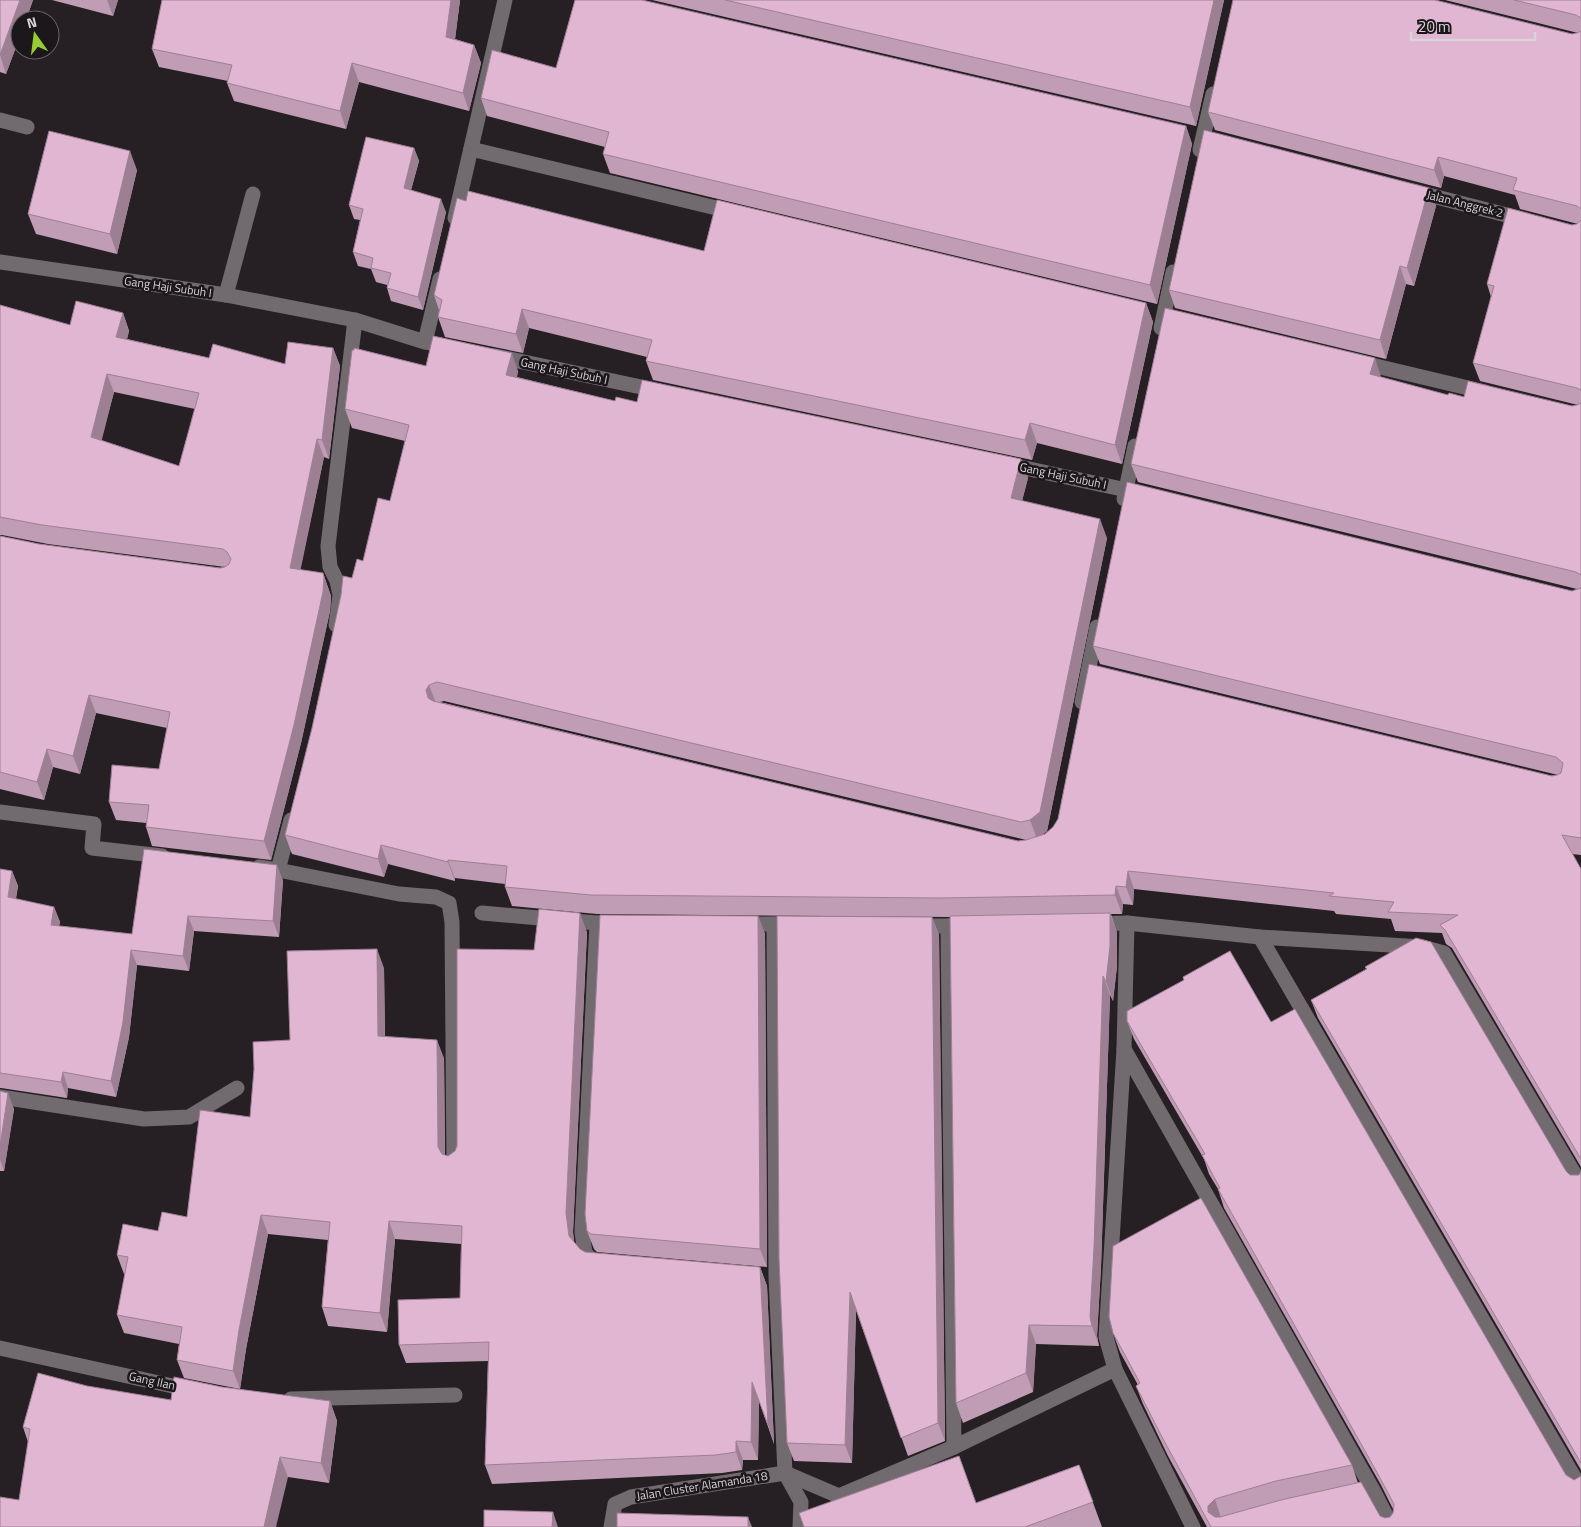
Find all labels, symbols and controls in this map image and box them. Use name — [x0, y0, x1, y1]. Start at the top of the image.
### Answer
north arrow — [10, 10, 60, 60]
scale bar — [1411, 10, 1535, 42]
text: N — [24, 11, 39, 33]
text: 20 m — [1418, 15, 1451, 38]
street label: Jalan Anggrek 2 — [1425, 185, 1505, 222]
street label: Gang Haji Subuh I — [123, 271, 213, 302]
street label: Gang Haji Subuh I — [519, 352, 609, 389]
street label: Gang Haji Subuh I — [1018, 457, 1108, 494]
street label: Gang Ilan — [127, 1366, 177, 1395]
street label: Jalan Cluster Alamanda 18 — [635, 1466, 769, 1505]

